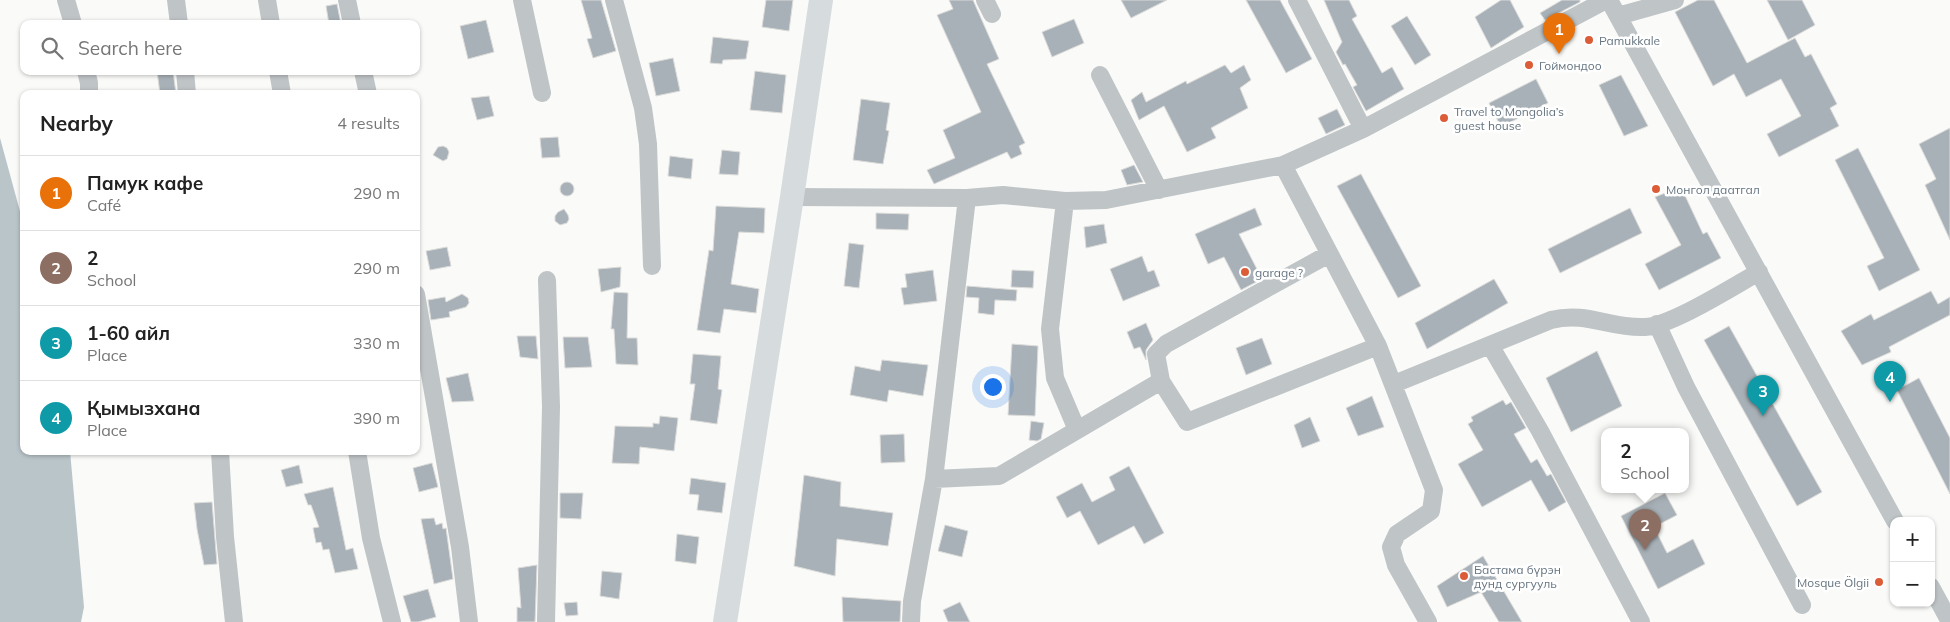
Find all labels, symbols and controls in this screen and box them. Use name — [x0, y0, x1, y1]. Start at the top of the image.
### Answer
pin: 1 — [1543, 13, 1575, 54]
search box — [20, 20, 420, 75]
place label: Pamukkale — [1599, 33, 1660, 48]
icon: search — [38, 34, 66, 62]
marker: Pamukkale — [1583, 34, 1595, 46]
text: Search here — [78, 36, 182, 60]
place label: Гоймондоо — [1539, 58, 1602, 73]
marker: Гоймондоо — [1523, 59, 1535, 71]
place label: Travel to Mongolia’s guest house — [1454, 104, 1564, 133]
text: Nearby — [40, 110, 113, 136]
marker: Travel to Mongolia’s guest house — [1438, 112, 1450, 124]
text: 4 results — [337, 113, 400, 133]
text: Памук кафе — [87, 171, 204, 195]
place label: Монгол даатгал — [1666, 182, 1760, 197]
text: 1 — [51, 183, 61, 203]
text: 290 m — [353, 183, 400, 203]
marker: Монгол даатгал — [1650, 183, 1662, 195]
text: Café — [87, 195, 121, 215]
text: 2 — [87, 246, 98, 270]
text: 2 — [51, 258, 61, 278]
text: 290 m — [353, 258, 400, 278]
place label: garage ? — [1255, 265, 1303, 280]
marker: garage ? — [1239, 266, 1251, 278]
text: School — [87, 270, 136, 290]
text: 1-60 айл — [87, 321, 170, 345]
text: 3 — [51, 333, 61, 353]
text: 330 m — [353, 333, 400, 353]
text: Place — [87, 345, 127, 365]
pin: 4 — [1874, 361, 1906, 402]
your location — [980, 374, 1006, 400]
pin: 3 — [1747, 375, 1779, 416]
text: Қымызхана — [87, 396, 201, 420]
text: 4 — [51, 408, 61, 428]
text: 390 m — [353, 408, 400, 428]
text: Place — [87, 420, 127, 440]
popup — [1601, 428, 1689, 493]
text: 2 — [1620, 439, 1632, 463]
text: School — [1620, 463, 1670, 483]
pin: 2 — [1629, 509, 1661, 550]
map controls — [1890, 517, 1935, 607]
button: + — [1890, 517, 1935, 562]
place label: Бастама бүрэн дунд сургууль — [1474, 562, 1561, 591]
button: − — [1890, 562, 1935, 607]
marker: Бастама бүрэн дунд сургууль — [1458, 570, 1470, 582]
place label: Mosque Ölgii — [1797, 575, 1869, 590]
marker: Mosque Ölgii — [1873, 576, 1885, 588]

